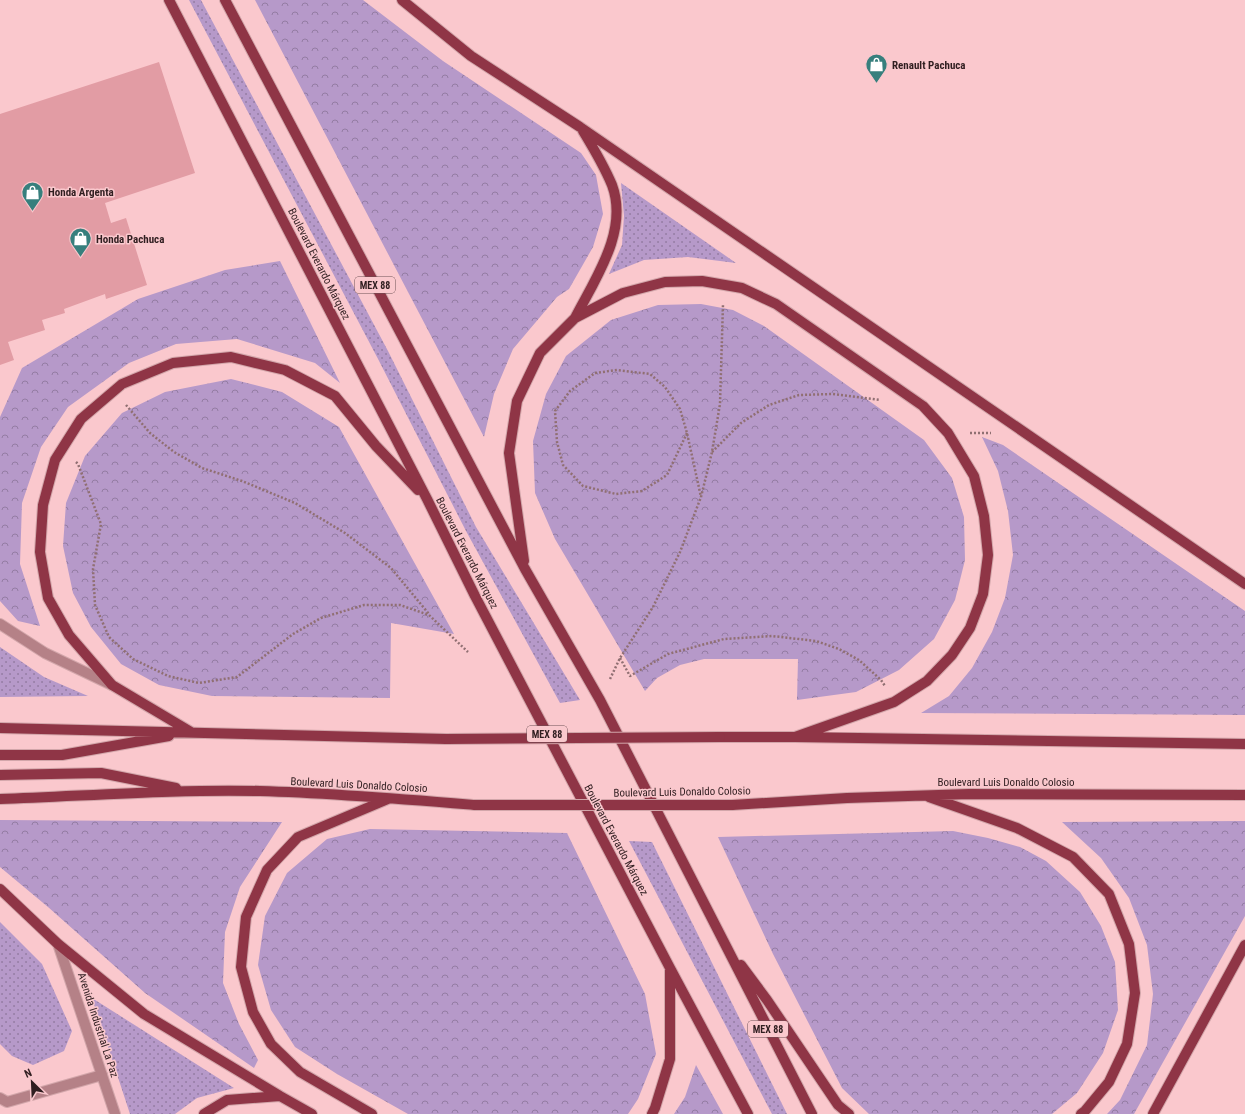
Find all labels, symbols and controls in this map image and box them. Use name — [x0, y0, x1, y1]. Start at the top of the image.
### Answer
shop icon: Renault Pachuca — [863, 52, 889, 85]
place label: Renault Pachuca — [892, 59, 966, 72]
shop icon: Honda Argenta — [19, 179, 45, 212]
place label: Honda Argenta — [48, 186, 114, 199]
street label: Boulevard Everardo Márquez — [285, 206, 353, 322]
shop icon: Honda Pachuca — [67, 226, 93, 259]
place label: Honda Pachuca — [96, 233, 164, 246]
road number: MEX 88 — [355, 277, 395, 293]
street label: Boulevard Everardo Márquez — [433, 495, 501, 611]
road number: MEX 88 — [527, 726, 567, 742]
street label: Boulevard Luis Donaldo Colosio — [290, 775, 428, 795]
street label: Boulevard Luis Donaldo Colosio — [937, 776, 1075, 789]
street label: Boulevard Everardo Márquez — [581, 782, 651, 898]
street label: Boulevard Luis Donaldo Colosio — [613, 784, 751, 800]
street label: Avenida Industrial La Paz — [75, 971, 121, 1079]
road number: MEX 88 — [748, 1021, 788, 1037]
north arrow — [12, 1062, 52, 1102]
text: N — [22, 1066, 34, 1081]

